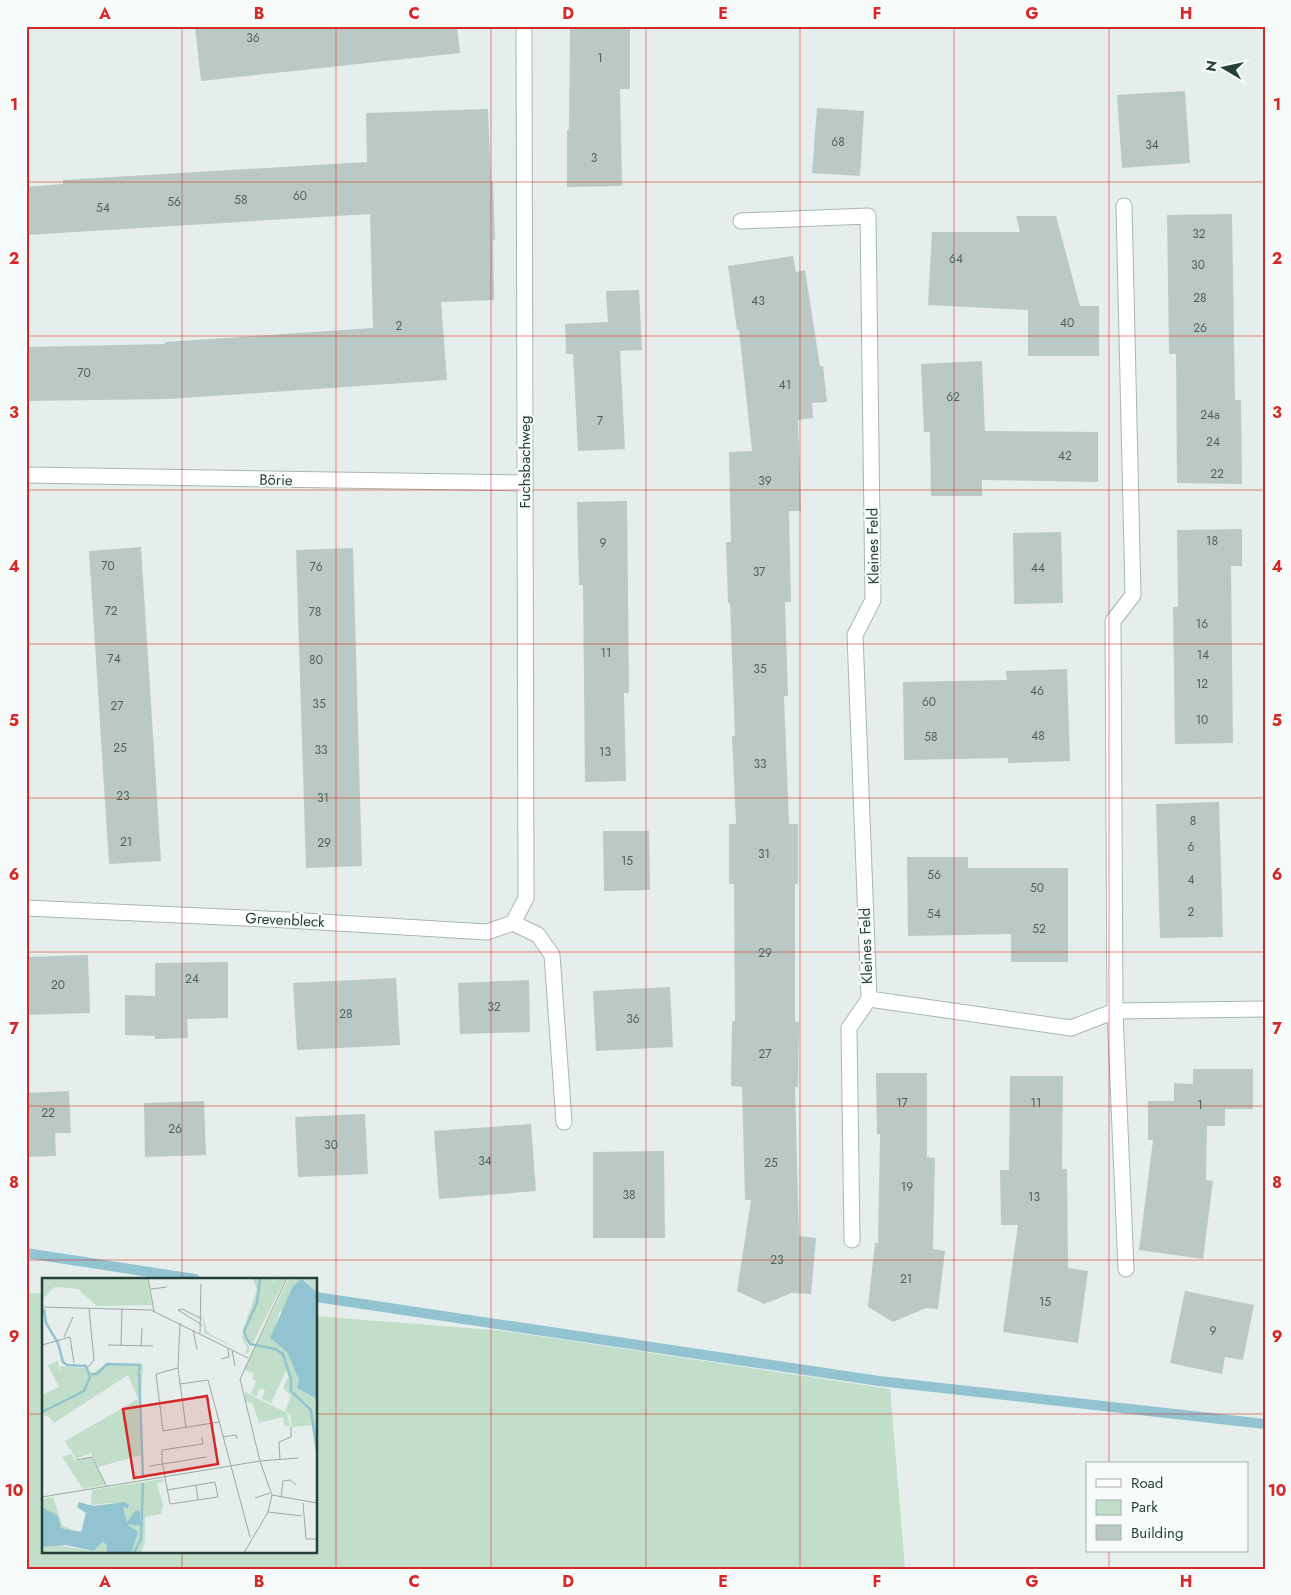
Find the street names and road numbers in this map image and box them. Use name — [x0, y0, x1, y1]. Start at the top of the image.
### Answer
street label: Fuchsbachweg — [514, 415, 536, 509]
street label: Börie — [259, 469, 293, 491]
street label: Kleines Feld — [861, 508, 885, 584]
street label: Grevenbleck — [245, 907, 326, 933]
street label: Kleines Feld — [854, 907, 878, 985]

